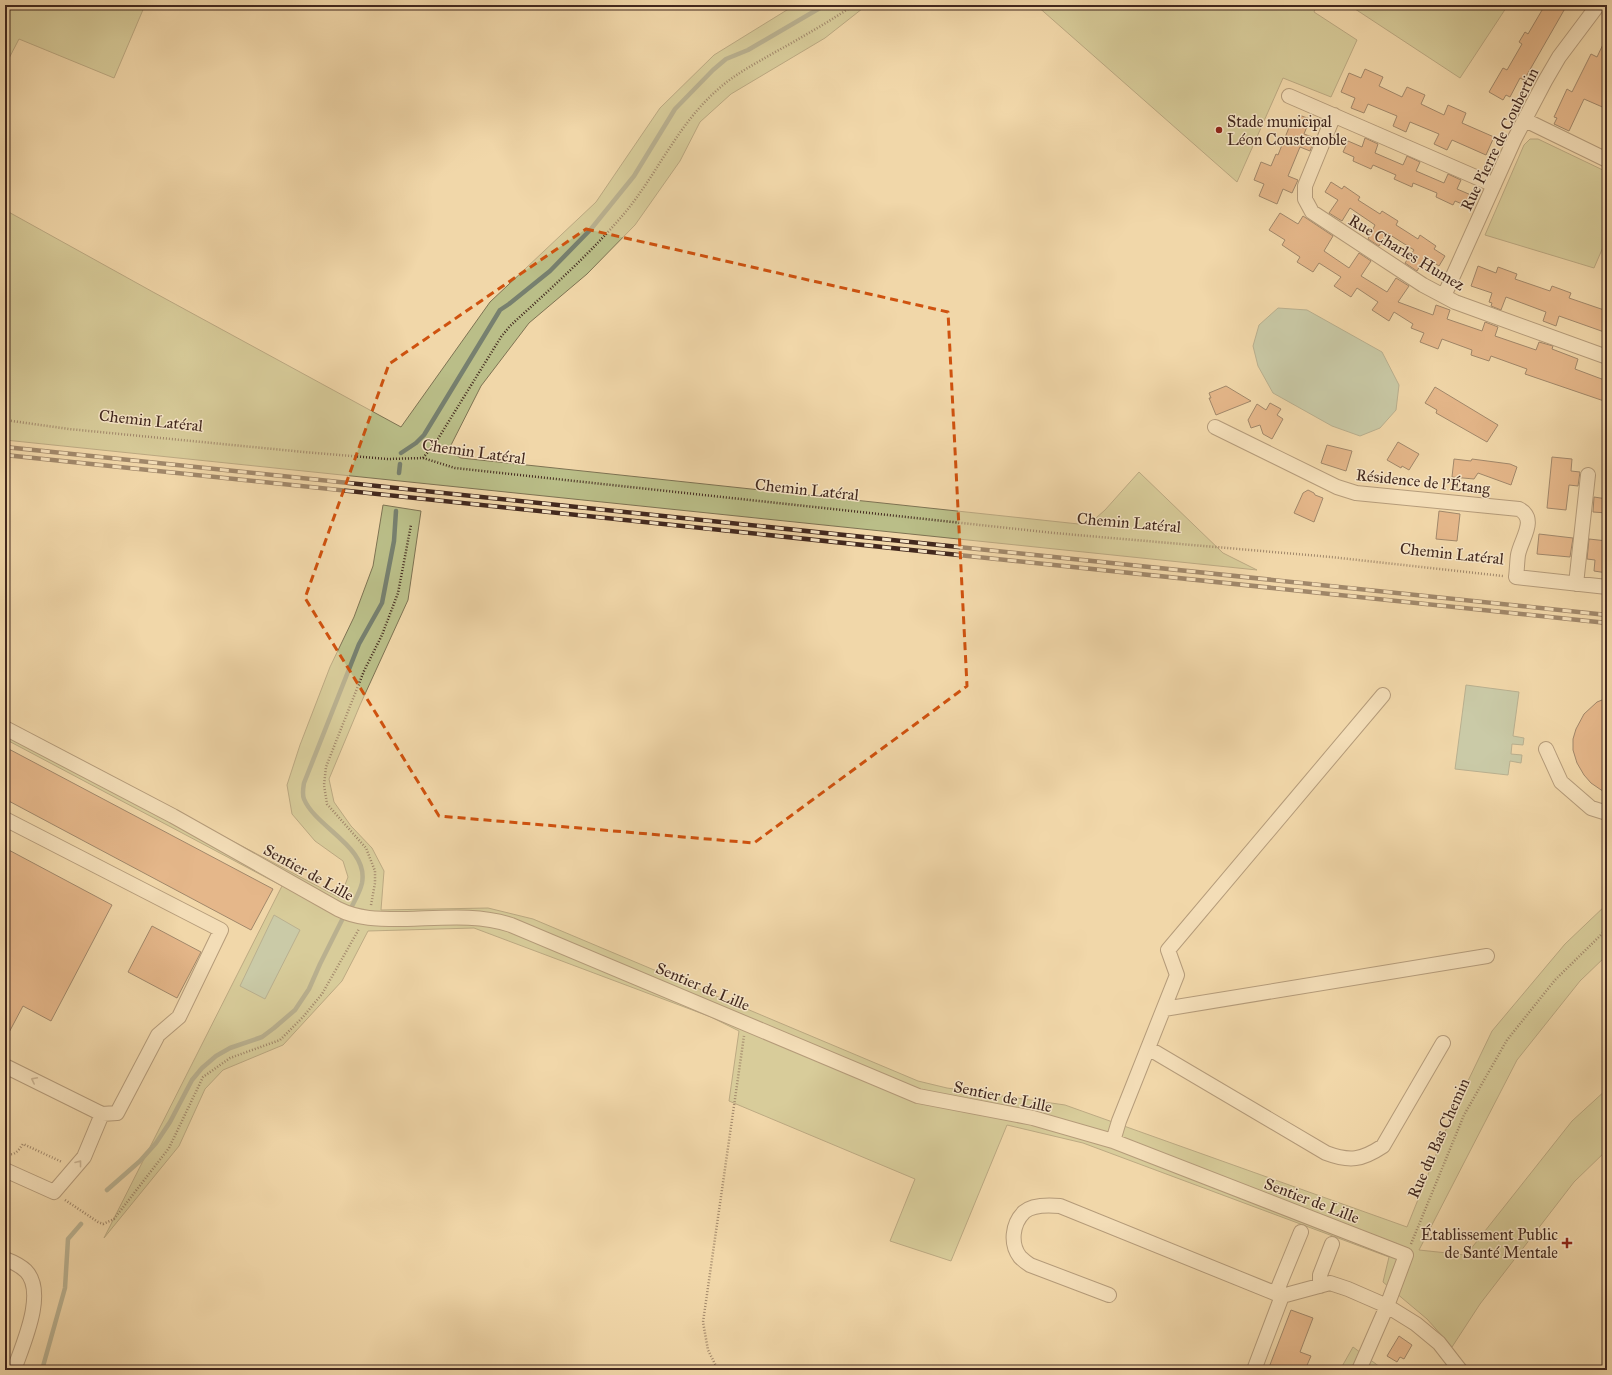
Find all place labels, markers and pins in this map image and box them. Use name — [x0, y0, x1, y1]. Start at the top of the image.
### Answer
place label: Stade municipal Léon Coustenoble — [1227, 112, 1347, 149]
marker: Stade municipal Léon Coustenoble — [1214, 125, 1224, 135]
place label: Établissement Public de Santé Mentale — [1421, 1223, 1558, 1262]
marker: Établissement Public de Santé Mentale — [1561, 1237, 1573, 1249]

